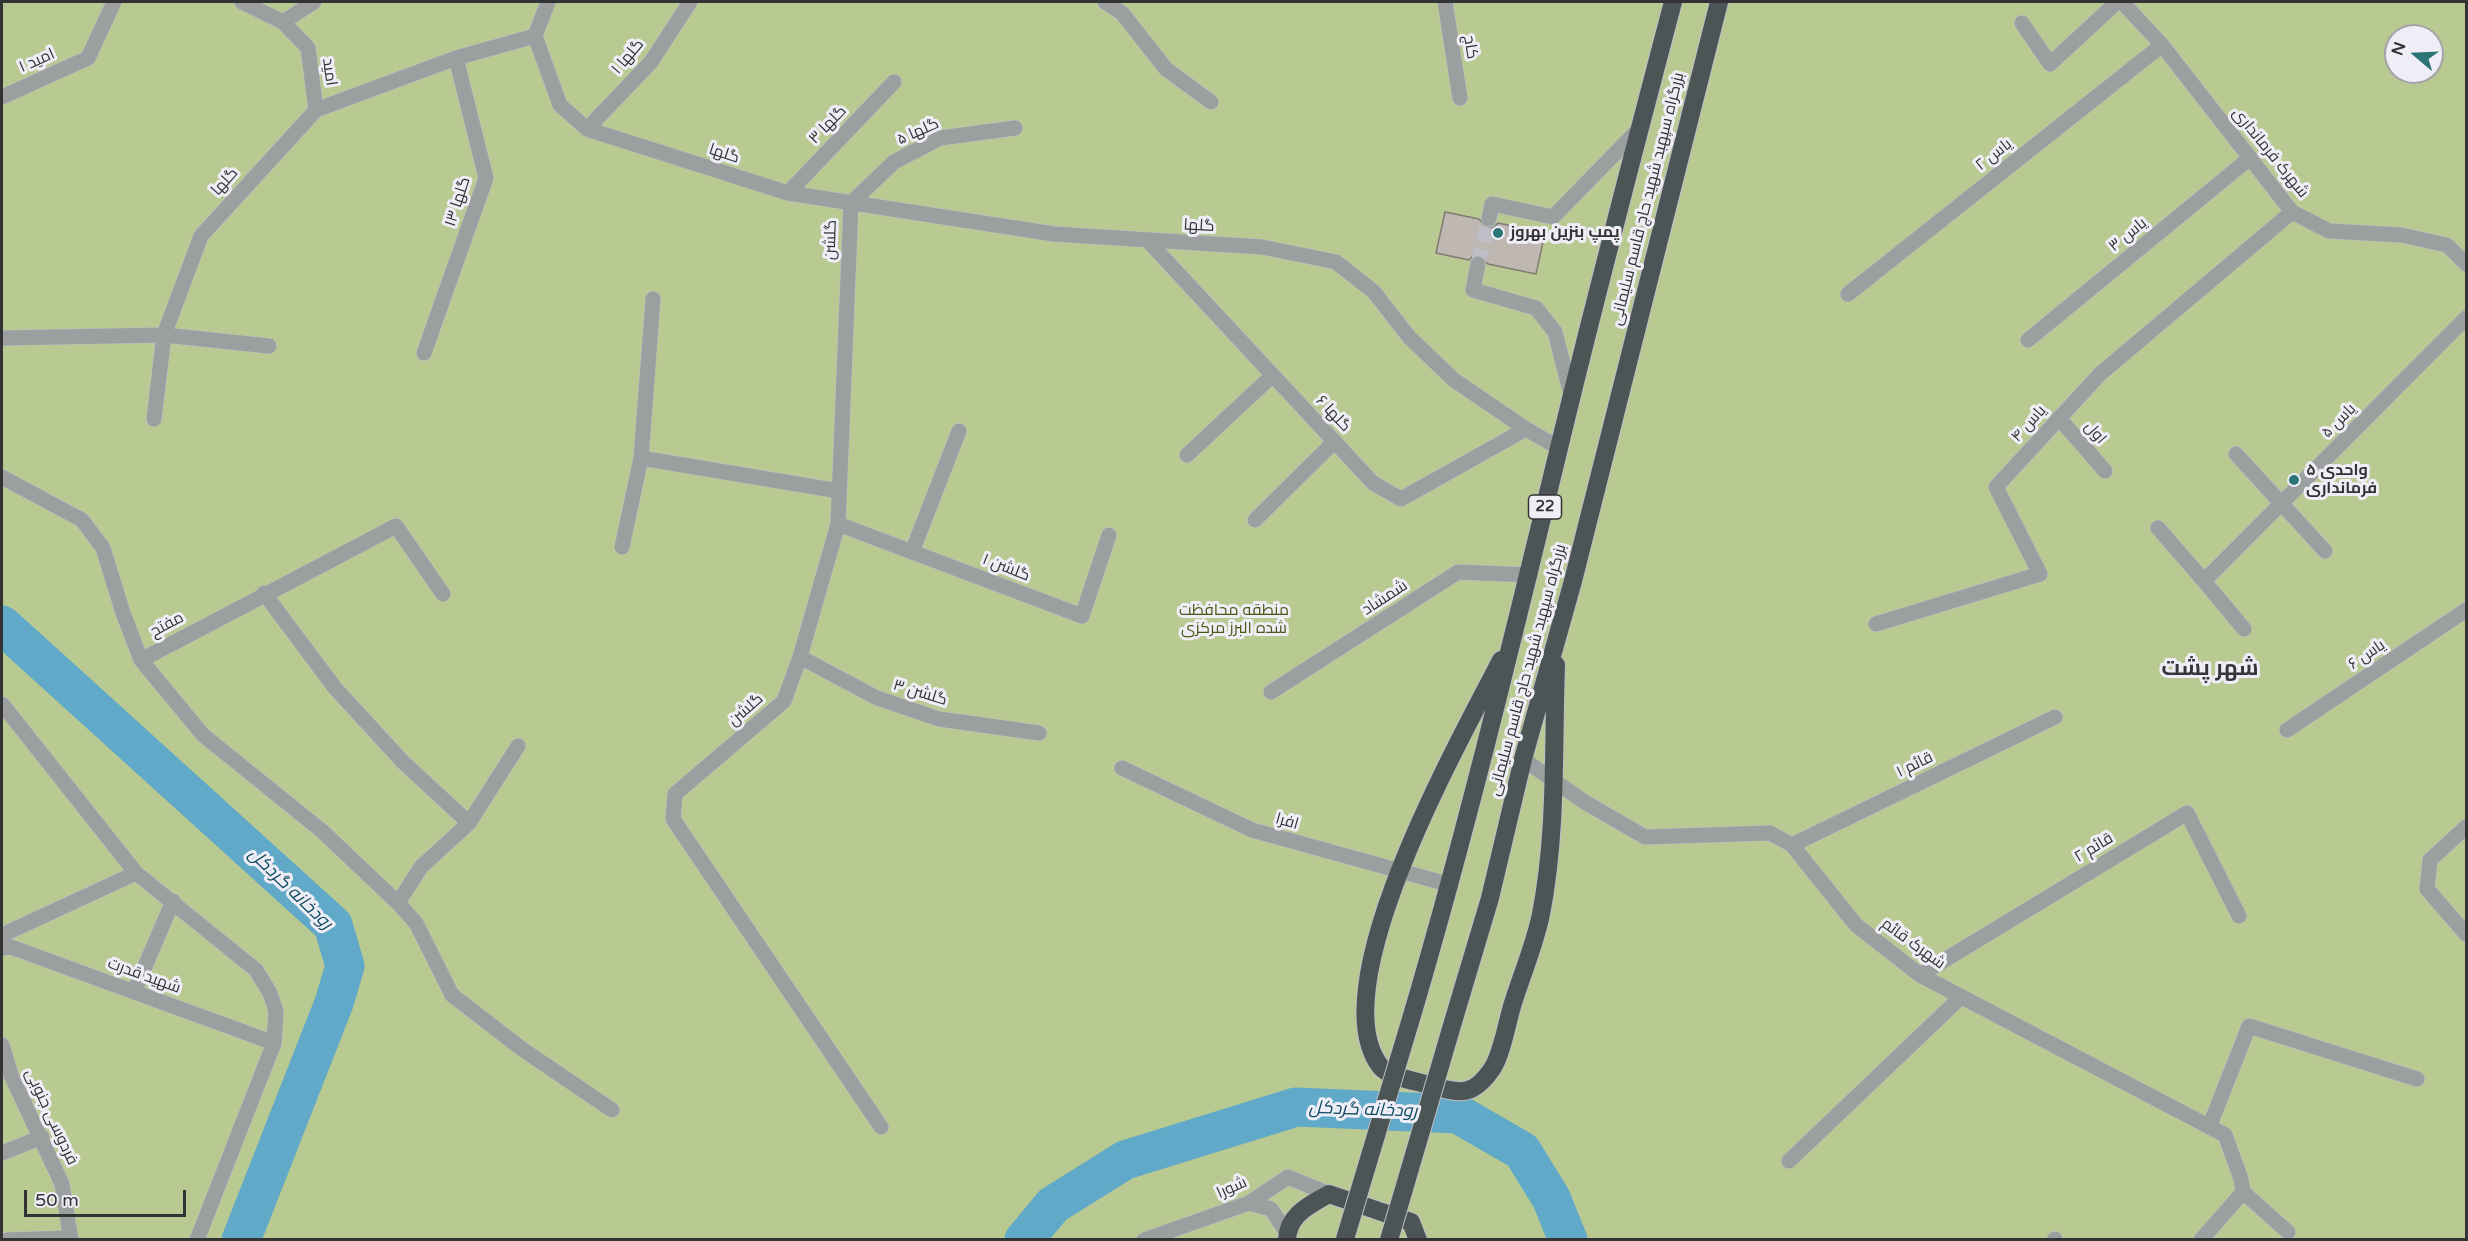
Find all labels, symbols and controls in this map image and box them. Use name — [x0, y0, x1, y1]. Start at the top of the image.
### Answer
north arrow — [2384, 24, 2444, 84]
street label: کاج — [1459, 34, 1481, 60]
street label: گلها ۱ — [608, 35, 648, 79]
text: N — [2387, 39, 2410, 58]
street label: امید ۱ — [16, 45, 58, 77]
street label: امید — [318, 57, 340, 87]
street label: بزرگراه سپهبد شهید حاج قاسم سلیمانی — [1607, 71, 1689, 327]
street label: گلها ۳ — [805, 102, 851, 148]
street label: شهرک فرمانداری — [2228, 104, 2312, 202]
street label: گلها ۵ — [894, 114, 942, 150]
street label: یاس ۲ — [1972, 135, 2016, 175]
street label: گلها — [706, 140, 742, 168]
street label: گلها — [207, 164, 243, 200]
street label: گلها ۱۳ — [441, 175, 475, 229]
street label: یاس ۳ — [2105, 214, 2151, 256]
street label: گلها — [1183, 216, 1215, 236]
street label: گلشن — [821, 219, 841, 261]
place label: پمپ بنزین بهروز — [1510, 223, 1620, 243]
marker: پمپ بنزین بهروز — [1491, 226, 1505, 240]
street label: گلها ۶ — [1311, 392, 1355, 436]
street label: یاس ۵ — [2318, 400, 2360, 442]
street label: یاس ۴ — [2007, 402, 2051, 446]
street label: اول — [2080, 418, 2110, 448]
place label: ۵ واحدی فرمانداری — [2306, 461, 2377, 499]
marker: ۵ واحدی فرمانداری — [2287, 473, 2301, 487]
road number: 22 — [1528, 495, 1562, 519]
street label: بزرگراه سپهبد شهید حاج قاسم سلیمانی — [1485, 542, 1571, 798]
street label: گلشن ۱ — [979, 550, 1033, 586]
street label: شمشاد — [1359, 576, 1411, 620]
park label: منطقه محافظت شده البرز مرکزی — [1179, 601, 1289, 639]
street label: مفتح — [147, 608, 187, 642]
street label: یاس ۶ — [2345, 636, 2389, 674]
district label: شهر پشت — [2162, 656, 2258, 682]
street label: گلشن ۳ — [891, 676, 949, 710]
street label: گلشن — [724, 690, 768, 730]
street label: قائم ۱ — [1894, 748, 1936, 782]
street label: افرا — [1273, 810, 1301, 834]
street label: قائم ۲ — [2071, 829, 2117, 867]
water label: رودخانه گردکل — [243, 844, 337, 934]
street label: شهرک قائم — [1877, 914, 1949, 974]
street label: شهید قدرت — [105, 954, 183, 998]
street label: فردوسی جنوبی — [20, 1066, 82, 1168]
water label: رودخانه گردکل — [1308, 1097, 1418, 1123]
street label: شورا — [1214, 1173, 1250, 1203]
scale bar — [27, 1178, 189, 1216]
text: 50 m — [35, 1189, 79, 1211]

